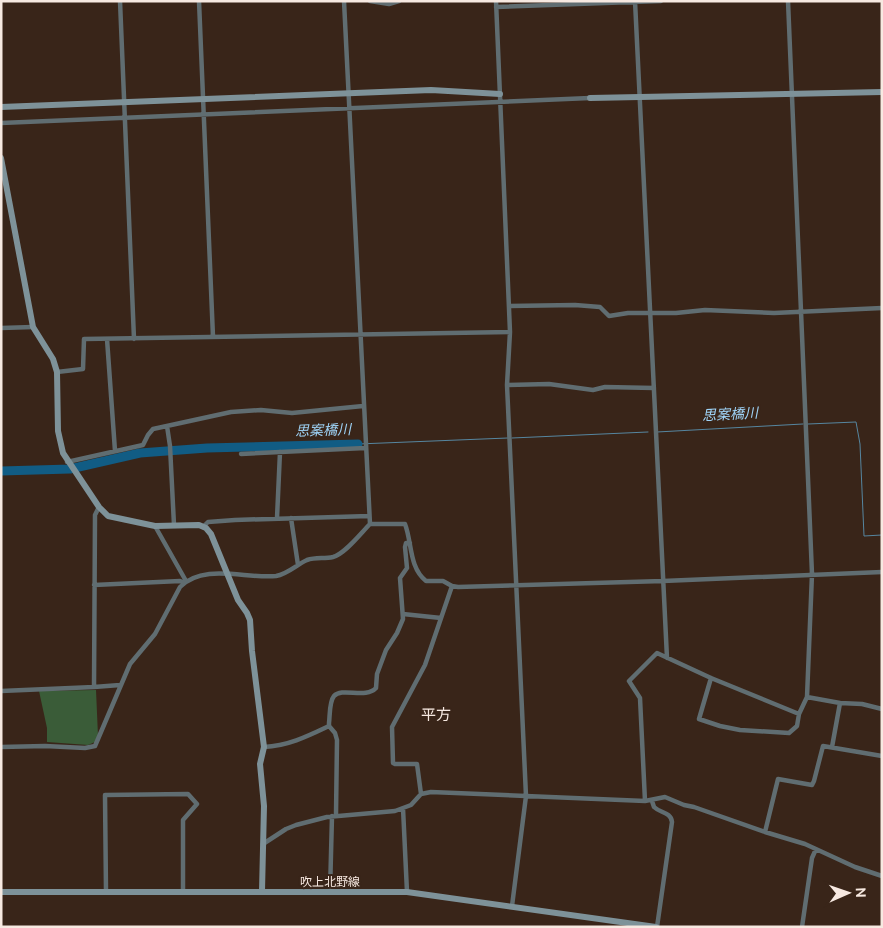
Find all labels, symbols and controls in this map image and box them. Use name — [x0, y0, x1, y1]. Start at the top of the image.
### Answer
water label: 思案橋川 — [702, 404, 760, 423]
water label: 思案橋川 — [295, 421, 353, 439]
district label: 平方 — [421, 706, 451, 723]
north arrow — [823, 868, 873, 918]
street label: 吹上北野線 — [300, 875, 360, 888]
text: N — [853, 887, 869, 898]

